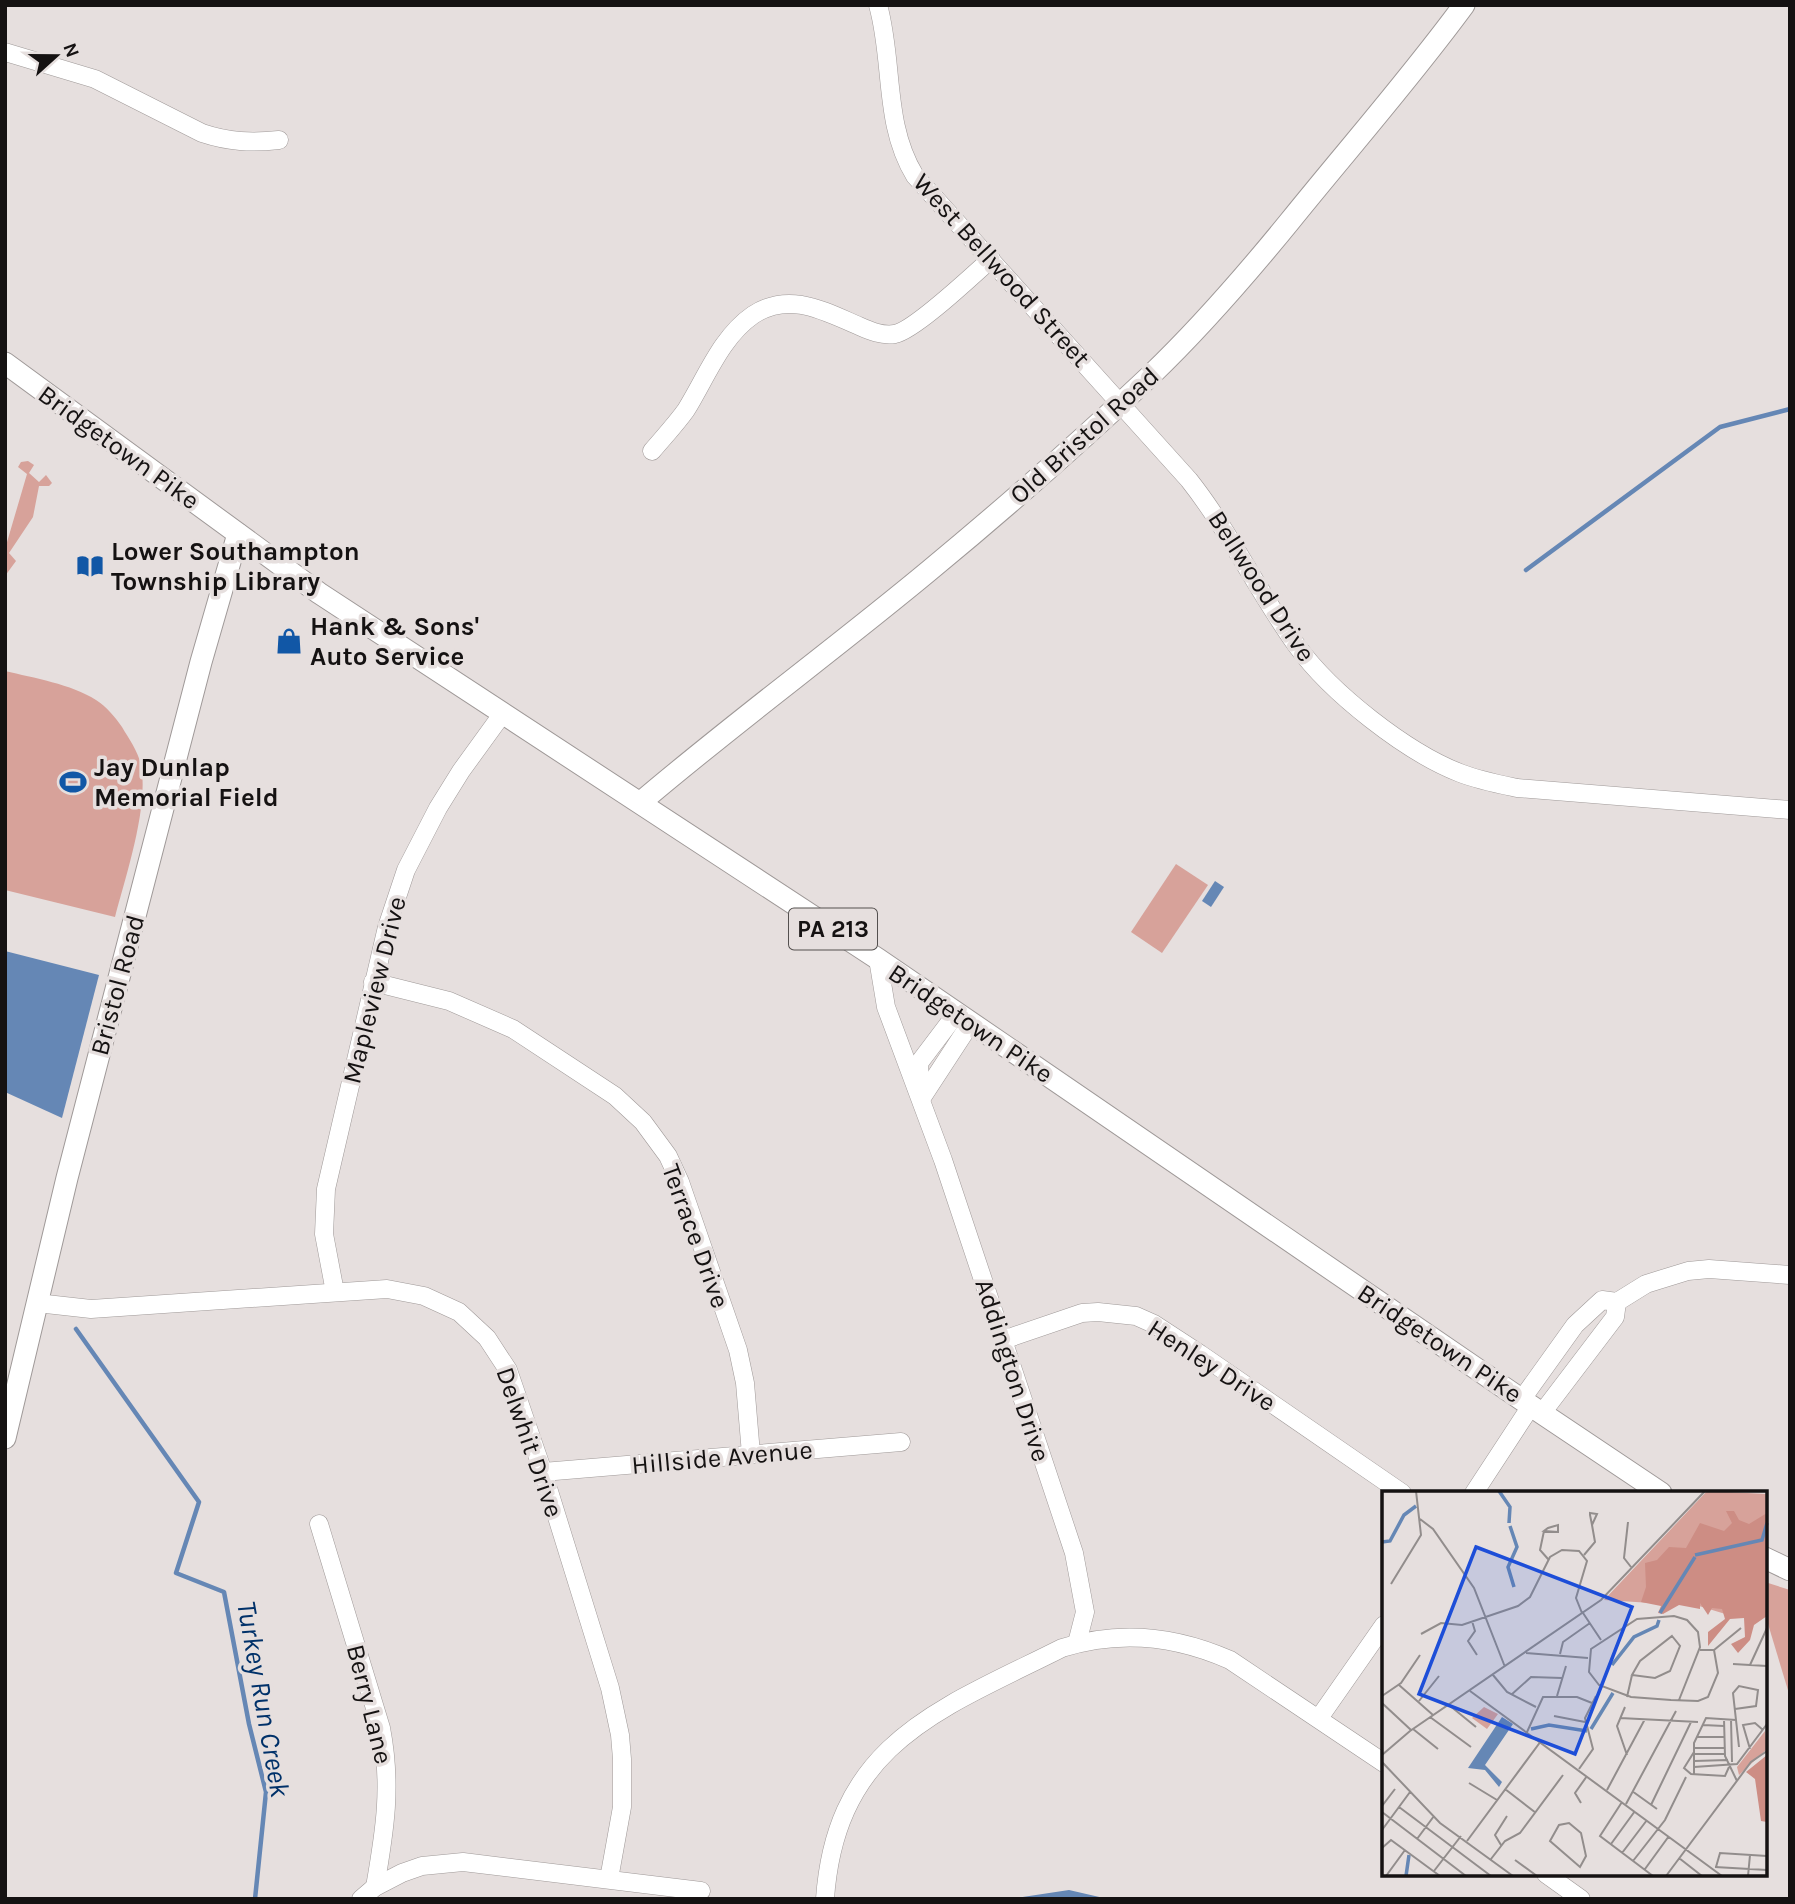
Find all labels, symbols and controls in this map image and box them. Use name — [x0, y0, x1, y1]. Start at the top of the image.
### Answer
north arrow — [21, 21, 91, 91]
text: N — [58, 40, 84, 61]
street label: West Bellwood Street — [907, 167, 1097, 374]
street label: Old Bristol Road — [1003, 360, 1165, 510]
street label: Bridgetown Pike — [32, 379, 205, 516]
street label: Bellwood Drive — [1201, 505, 1322, 668]
place label: Lower Southampton Township Library — [111, 536, 360, 597]
library icon: Lower Southampton Township Library — [75, 551, 105, 581]
place label: Hank & Sons' Auto Service — [310, 611, 479, 672]
shop icon: Hank & Sons' Auto Service — [274, 626, 304, 656]
place label: Jay Dunlap Memorial Field — [94, 752, 279, 813]
sports icon: Jay Dunlap Memorial Field — [58, 767, 88, 797]
street label: Mapleview Drive — [336, 893, 413, 1087]
road number: PA 213 — [789, 909, 877, 950]
street label: Bristol Road — [84, 911, 151, 1059]
street label: Bridgetown Pike — [883, 957, 1059, 1090]
street label: Terrace Drive — [655, 1160, 736, 1313]
street label: Addington Drive — [968, 1275, 1057, 1466]
street label: Bridgetown Pike — [1352, 1277, 1528, 1410]
street label: Henley Drive — [1142, 1313, 1281, 1418]
street label: Delwhit Drive — [489, 1363, 570, 1521]
street label: Hillside Avenue — [630, 1434, 814, 1481]
inset map — [1382, 1491, 1767, 1876]
water label: Turkey Run Creek — [230, 1599, 297, 1800]
street label: Berry Lane — [340, 1641, 399, 1767]

